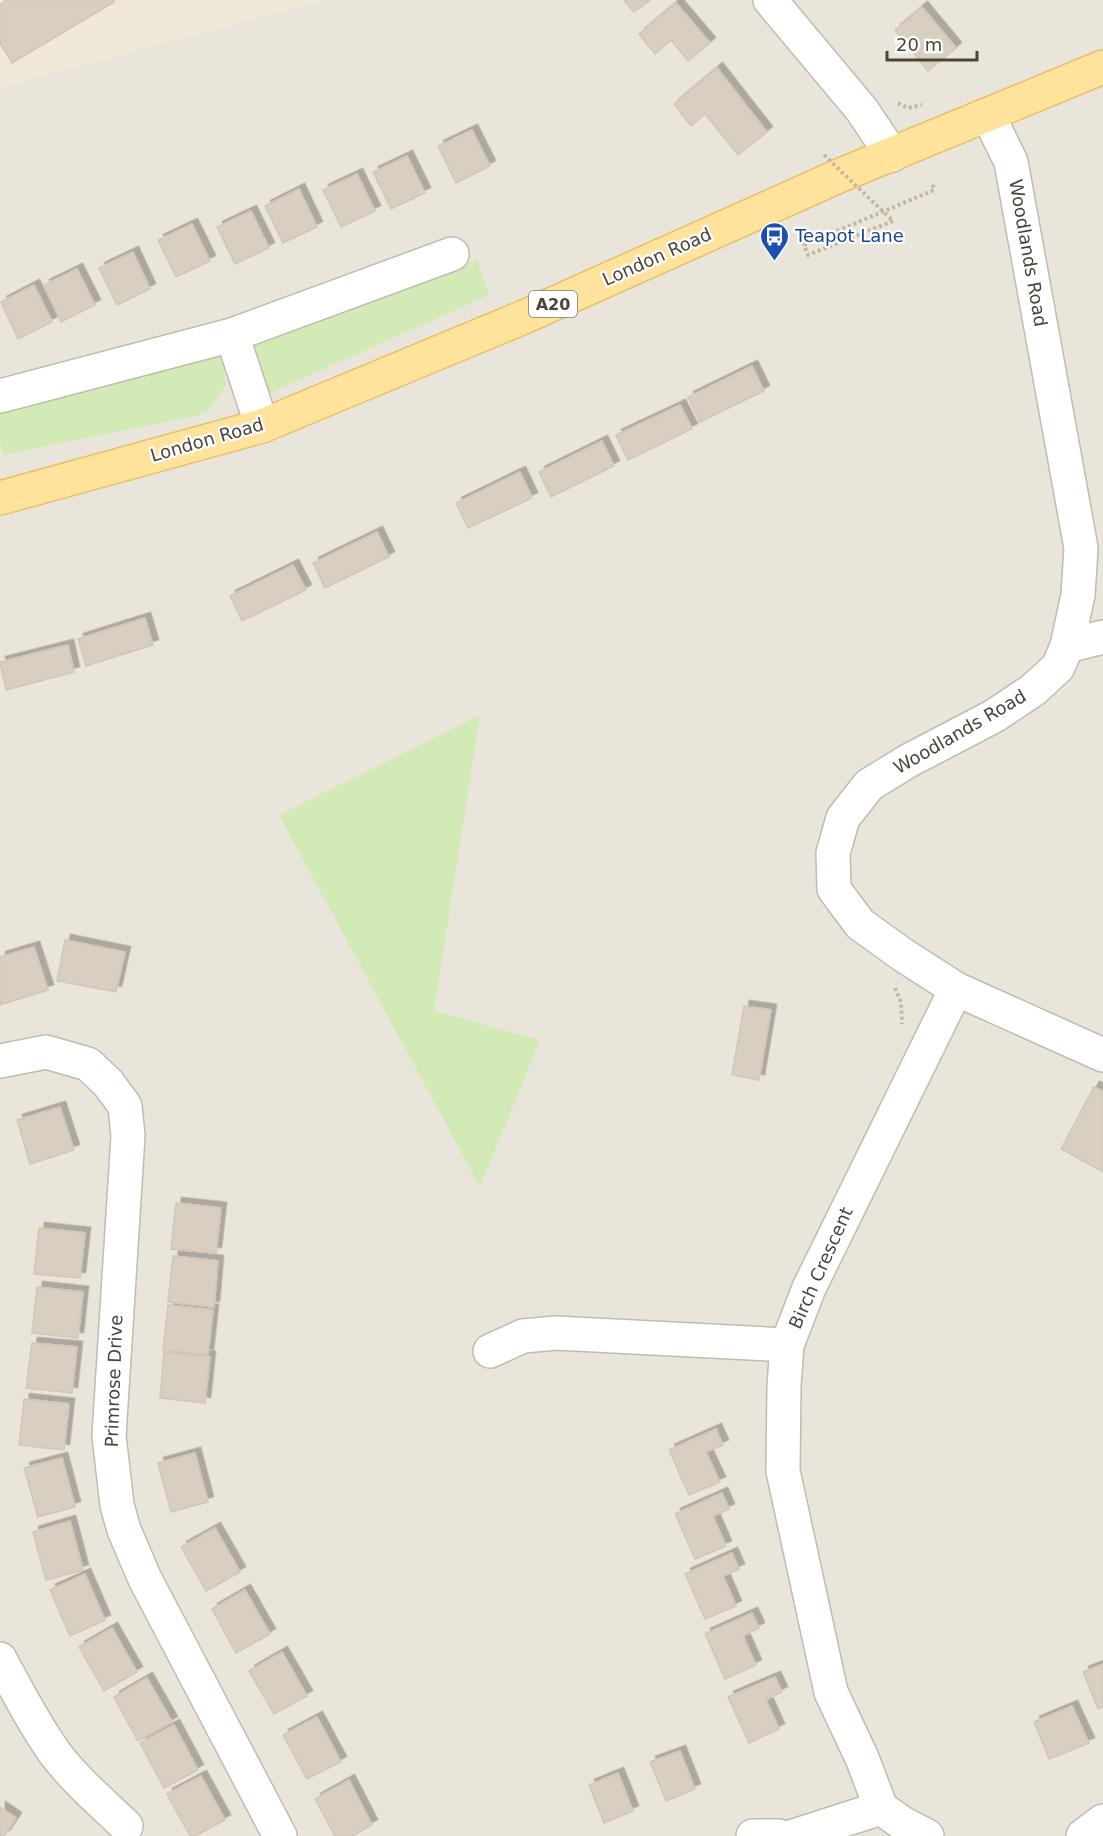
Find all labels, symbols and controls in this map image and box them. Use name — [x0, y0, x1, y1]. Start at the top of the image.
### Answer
scale bar — [887, 24, 977, 62]
text: 20 m — [896, 34, 942, 55]
street label: Woodlands Road — [1005, 178, 1052, 328]
bus stop icon: Teapot Lane — [758, 220, 790, 262]
street label: London Road — [599, 223, 714, 290]
place label: Teapot Lane — [794, 225, 904, 246]
road number: A20 — [529, 291, 577, 317]
street label: London Road — [148, 413, 266, 466]
street label: Woodlands Road — [890, 685, 1030, 778]
street label: Birch Crescent — [784, 1204, 857, 1332]
street label: Primrose Drive — [101, 1314, 126, 1448]

